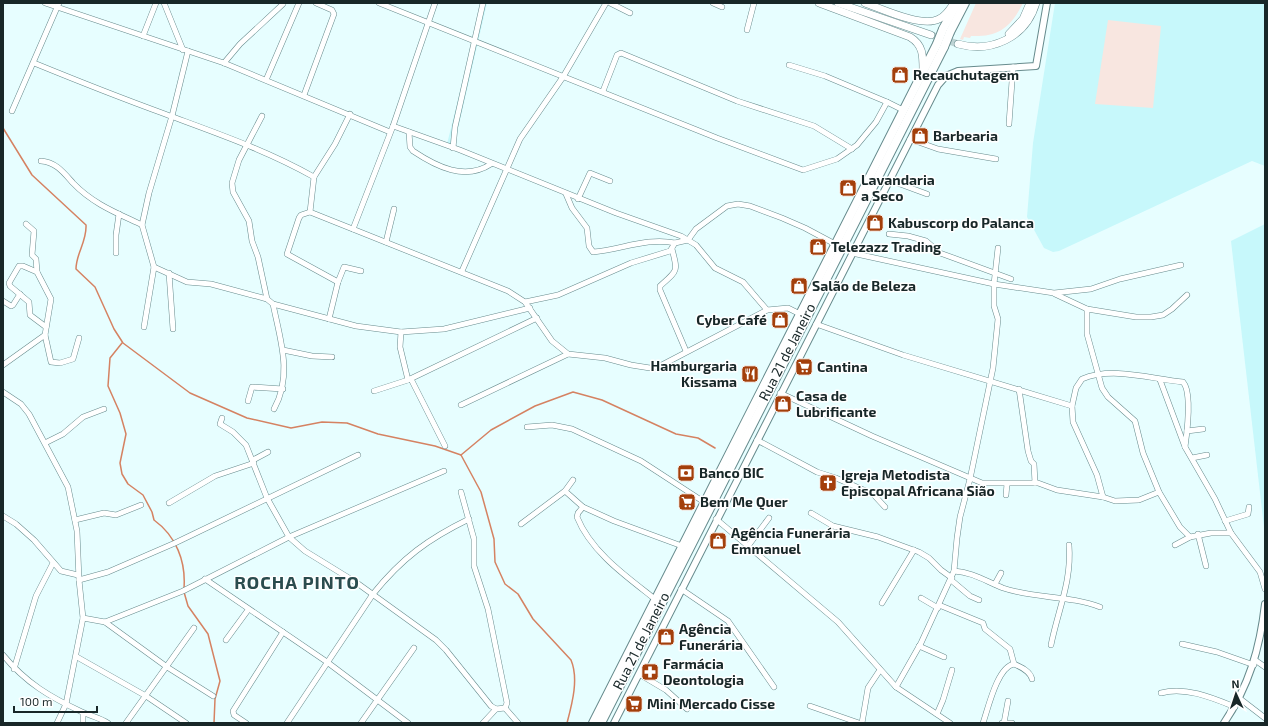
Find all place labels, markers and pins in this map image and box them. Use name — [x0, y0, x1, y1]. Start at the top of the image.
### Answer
shop icon: Recauchutagem — [890, 65, 910, 85]
place label: Recauchutagem — [913, 66, 1019, 83]
shop icon: Barbearia — [910, 126, 930, 146]
place label: Barbearia — [933, 127, 998, 144]
place label: Lavandaria a Seco — [861, 171, 935, 204]
shop icon: Lavandaria a Seco — [838, 178, 858, 198]
shop icon: Kabuscorp do Palanca — [865, 213, 885, 233]
place label: Kabuscorp do Palanca — [888, 214, 1034, 231]
shop icon: Telezazz Trading — [808, 237, 828, 257]
place label: Telezazz Trading — [831, 238, 941, 255]
shop icon: Salão de Beleza — [789, 276, 809, 296]
place label: Salão de Beleza — [812, 277, 916, 294]
shop icon: Cyber Café — [770, 310, 790, 330]
place label: Cyber Café — [696, 311, 767, 328]
place label: Hamburgaria Kissama — [651, 357, 737, 390]
supermarket icon: Cantina — [794, 357, 814, 377]
place label: Cantina — [817, 358, 868, 375]
restaurant icon: Hamburgaria Kissama — [740, 364, 760, 384]
place label: Casa de Lubrificante — [796, 387, 877, 420]
shop icon: Casa de Lubrificante — [773, 394, 793, 414]
bank icon: Banco BIC — [676, 463, 696, 483]
place label: Banco BIC — [699, 464, 764, 481]
place label: Igreja Metodista Episcopal Africana Sião — [841, 466, 995, 499]
church icon: Igreja Metodista Episcopal Africana Sião — [818, 473, 838, 493]
supermarket icon: Bem Me Quer — [677, 492, 697, 512]
place label: Bem Me Quer — [700, 493, 788, 511]
place label: Agência Funerária Emmanuel — [731, 524, 850, 557]
shop icon: Agência Funerária Emmanuel — [708, 531, 728, 551]
place label: Agência Funerária — [679, 620, 743, 653]
shop icon: Agência Funerária — [656, 627, 676, 647]
place label: Farmácia Deontologia — [663, 655, 744, 688]
pharmacy icon: Farmácia Deontologia — [640, 662, 660, 682]
supermarket icon: Mini Mercado Cisse — [624, 694, 644, 714]
place label: Mini Mercado Cisse — [647, 695, 775, 712]

